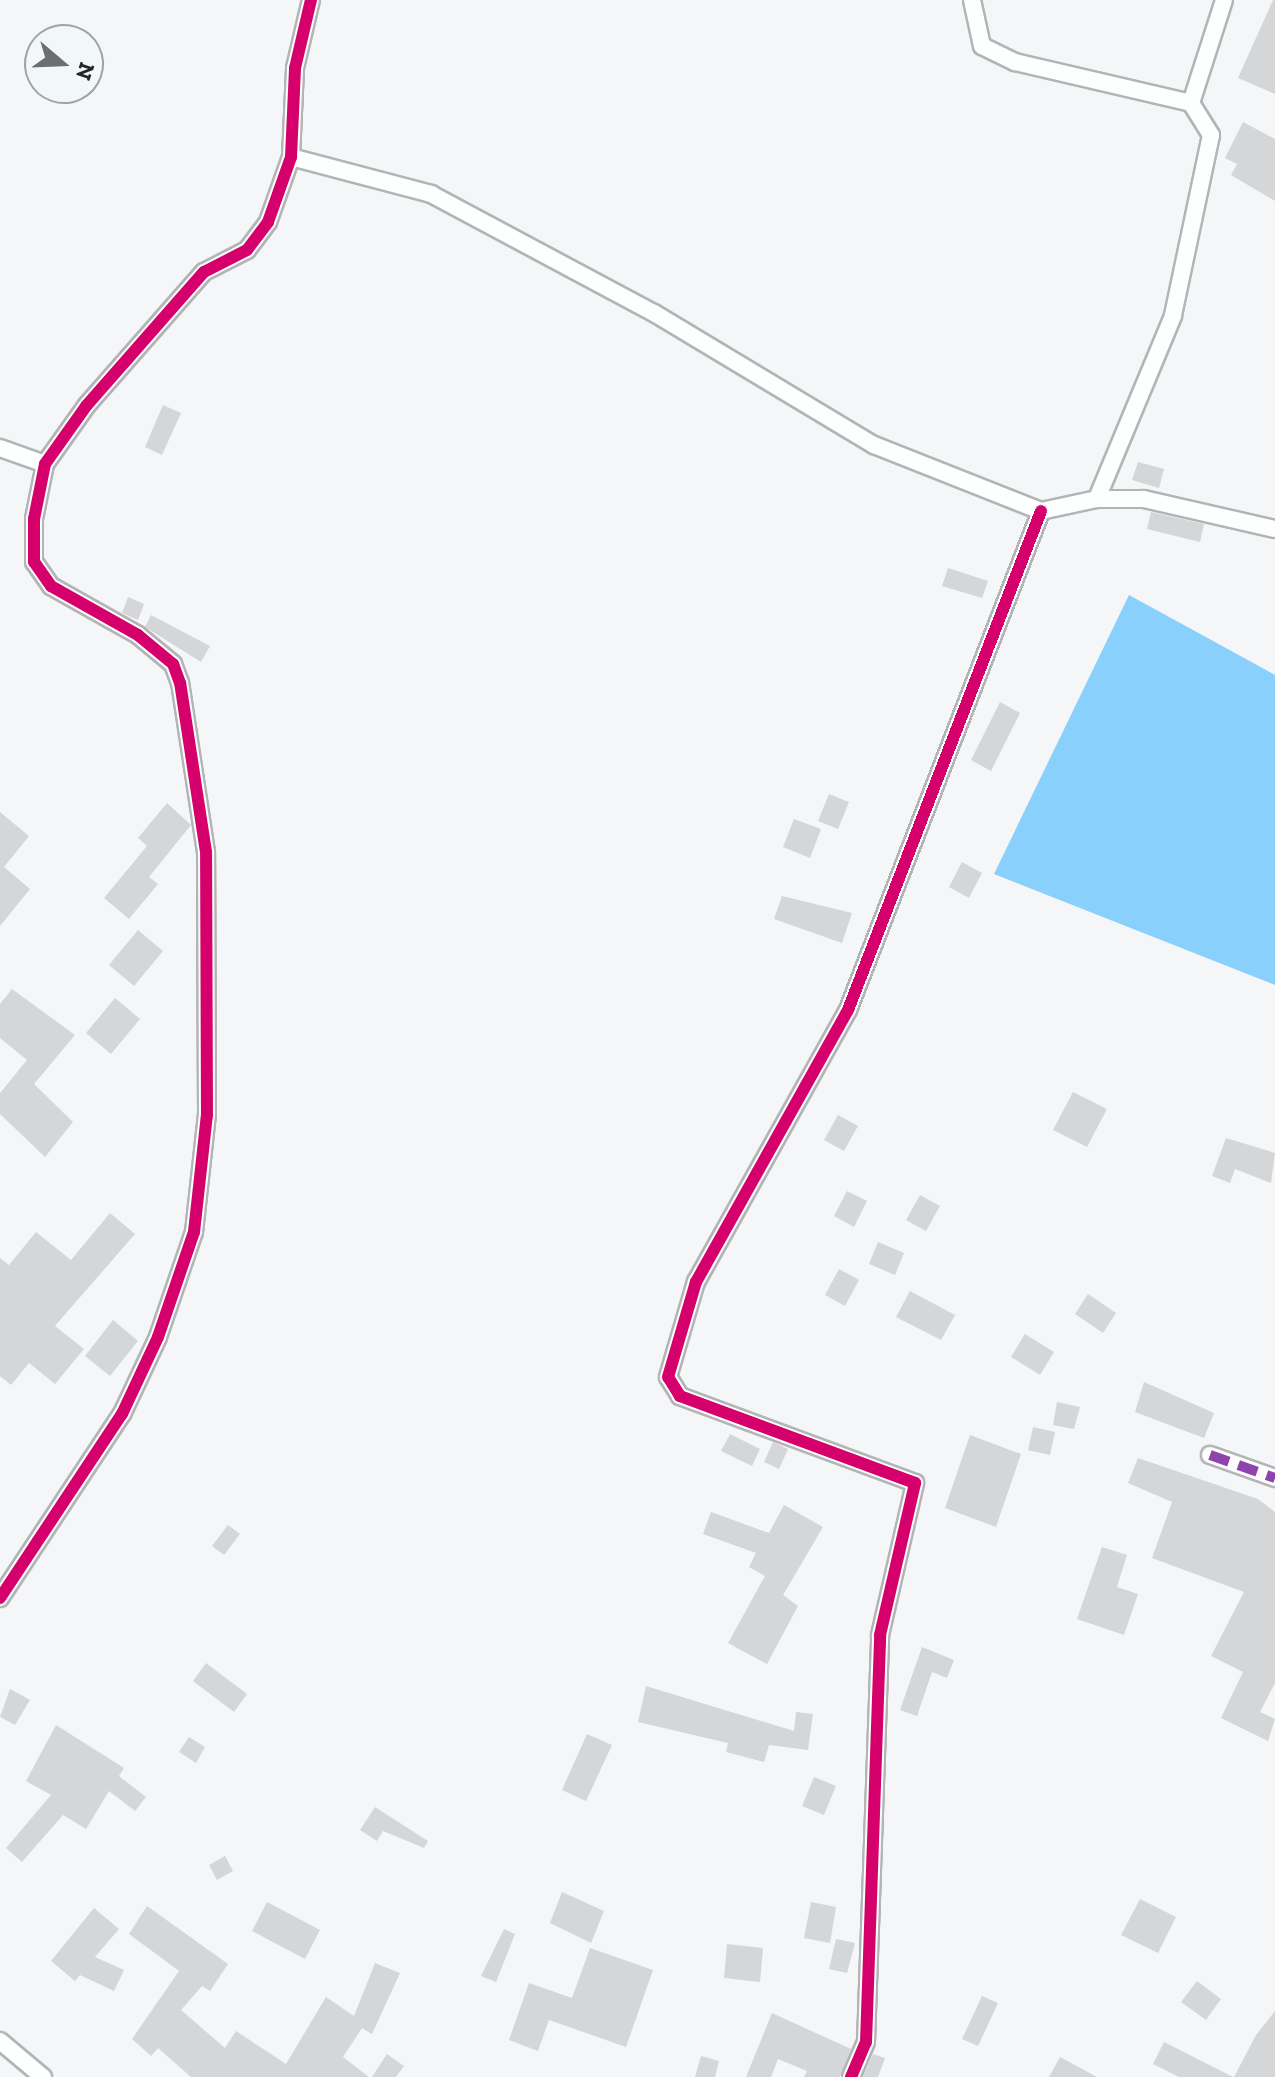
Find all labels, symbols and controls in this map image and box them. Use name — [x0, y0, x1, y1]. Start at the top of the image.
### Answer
north arrow — [24, 24, 104, 104]
text: N — [70, 59, 101, 84]

